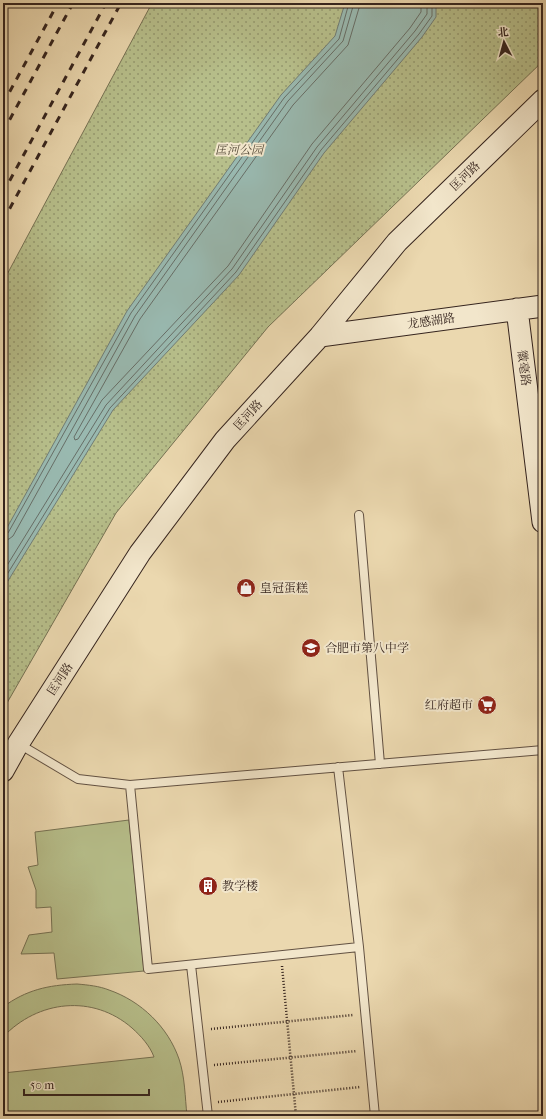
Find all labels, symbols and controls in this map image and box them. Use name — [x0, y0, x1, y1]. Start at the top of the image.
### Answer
north arrow — [484, 22, 524, 62]
text: 北 — [497, 26, 509, 40]
park label: 匡河公园 — [215, 143, 265, 157]
street label: 匡河路 — [447, 158, 483, 194]
street label: 龙感湖路 — [406, 311, 456, 331]
street label: 徽毫路 — [515, 349, 533, 387]
street label: 匡河路 — [231, 397, 265, 433]
shop icon: 皇冠蛋糕 — [235, 577, 257, 599]
place label: 皇冠蛋糕 — [260, 581, 308, 595]
school or university icon: 合肥市第八中学 — [300, 637, 322, 659]
place label: 合肥市第八中学 — [325, 641, 409, 655]
street label: 匡河路 — [44, 660, 76, 698]
supermarket icon: 红府超市 — [476, 694, 498, 716]
place label: 红府超市 — [425, 698, 473, 712]
building icon: 教学楼 — [197, 875, 219, 897]
place label: 教学楼 — [222, 879, 258, 893]
scale bar — [24, 1071, 149, 1097]
text: 50 m — [30, 1078, 54, 1092]

